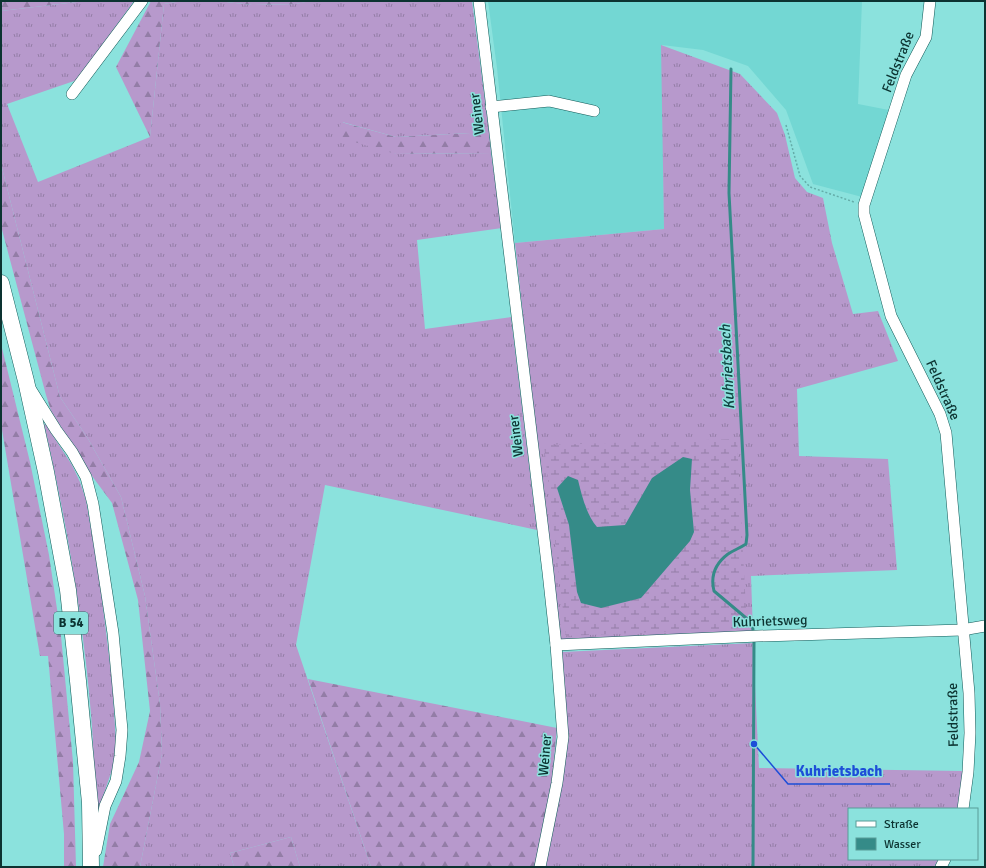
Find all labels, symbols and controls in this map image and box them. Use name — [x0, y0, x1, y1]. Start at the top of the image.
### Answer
street label: Feldstraße — [878, 29, 918, 95]
street label: Weiner — [466, 91, 488, 136]
water label: Kuhrietsbach — [716, 323, 738, 410]
street label: Feldstraße — [922, 357, 964, 423]
street label: Weiner — [505, 413, 527, 458]
street label: Kuhrietsweg — [732, 611, 808, 631]
road number: B 54 — [54, 612, 88, 634]
street label: Feldstraße — [944, 683, 962, 747]
street label: Weiner — [535, 733, 555, 777]
callout: Kuhrietsbach — [788, 757, 890, 784]
text: Kuhrietsbach — [796, 762, 882, 780]
legend — [848, 808, 978, 860]
text: Straße — [884, 817, 919, 832]
text: Wasser — [884, 837, 921, 852]

